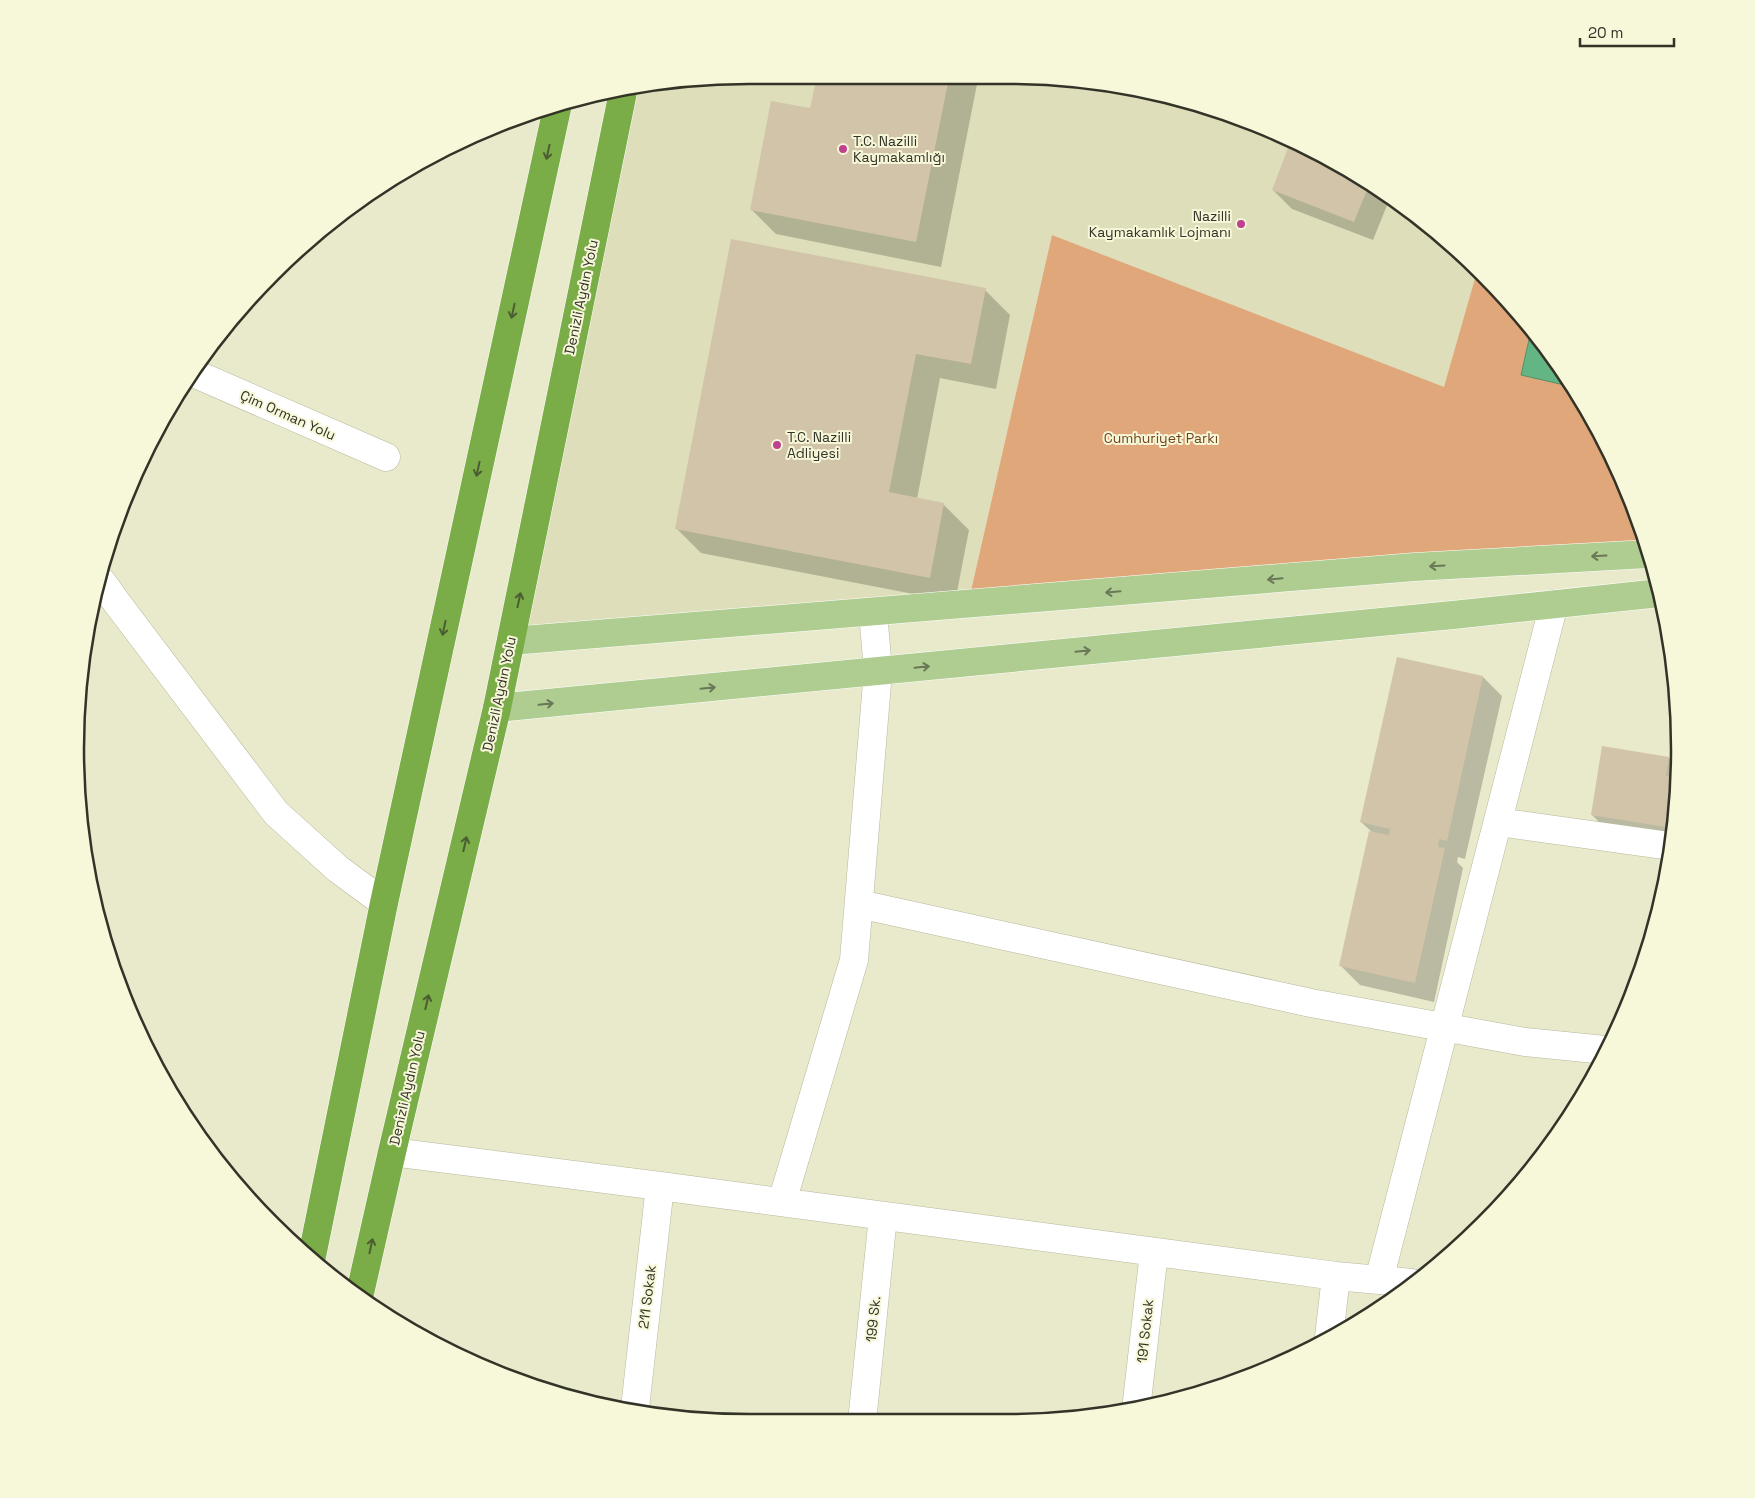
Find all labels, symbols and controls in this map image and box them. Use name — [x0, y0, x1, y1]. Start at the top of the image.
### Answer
scale bar — [1580, 15, 1674, 47]
text: 20 m — [1588, 23, 1623, 42]
place label: T.C. Nazilli Kaymakamlığı — [853, 132, 945, 166]
one-way arrow — [543, 143, 552, 159]
marker: T.C. Nazilli Kaymakamlığı — [837, 143, 849, 155]
place label: Nazilli Kaymakamlık Lojmanı — [1089, 207, 1231, 241]
marker: Nazilli Kaymakamlık Lojmanı — [1235, 218, 1247, 230]
street label: Denizli Aydın Yolu — [560, 238, 602, 356]
one-way arrow — [508, 302, 517, 318]
street label: Çim Orman Yolu — [237, 386, 339, 444]
place label: T.C. Nazilli Adliyesi — [787, 428, 851, 462]
park label: Cumhuriyet Parkı — [1104, 429, 1218, 447]
marker: T.C. Nazilli Adliyesi — [771, 439, 783, 451]
one-way arrow — [473, 461, 483, 477]
one-way arrow — [1591, 552, 1607, 561]
one-way arrow — [1429, 562, 1445, 571]
one-way arrow — [1267, 574, 1283, 584]
one-way arrow — [1105, 587, 1121, 597]
one-way arrow — [515, 592, 524, 608]
one-way arrow — [439, 620, 448, 636]
street label: Denizli Aydın Yolu — [478, 635, 520, 753]
one-way arrow — [1075, 646, 1091, 656]
one-way arrow — [913, 662, 929, 672]
one-way arrow — [699, 683, 715, 693]
one-way arrow — [538, 699, 554, 709]
one-way arrow — [461, 836, 470, 852]
one-way arrow — [423, 995, 432, 1011]
street label: Denizli Aydın Yolu — [385, 1029, 429, 1147]
one-way arrow — [367, 1238, 376, 1254]
street label: 211 Sokak — [634, 1264, 660, 1330]
street label: 199 Sk. — [862, 1295, 884, 1343]
street label: 191 Sokak — [1133, 1298, 1157, 1364]

